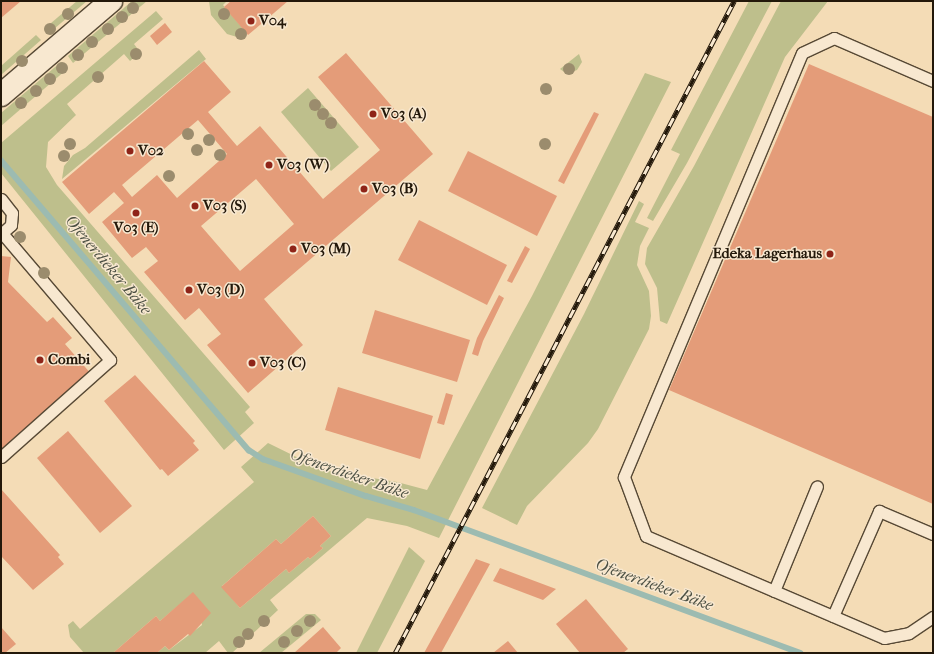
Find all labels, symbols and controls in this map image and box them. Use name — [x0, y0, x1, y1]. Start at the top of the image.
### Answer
place label: V04 — [259, 12, 286, 30]
marker: V04 — [246, 16, 256, 26]
place label: V03 (A) — [381, 105, 427, 123]
marker: V03 (A) — [368, 109, 378, 119]
place label: V02 — [138, 142, 164, 160]
marker: V02 — [125, 146, 135, 156]
place label: V03 (W) — [277, 156, 329, 174]
marker: V03 (W) — [264, 160, 274, 170]
place label: V03 (B) — [372, 180, 418, 198]
marker: V03 (B) — [359, 184, 369, 194]
place label: V03 (S) — [203, 197, 247, 215]
marker: V03 (S) — [190, 201, 200, 211]
marker: V03 (E) — [131, 208, 141, 218]
water label: Ofenerdieker Bäke — [61, 211, 155, 319]
place label: V03 (E) — [113, 219, 159, 237]
place label: V03 (M) — [301, 240, 351, 258]
marker: V03 (M) — [288, 244, 298, 254]
place label: Edeka Lagerhaus — [712, 245, 822, 263]
marker: Edeka Lagerhaus — [825, 249, 835, 259]
place label: V03 (D) — [197, 281, 244, 299]
marker: V03 (D) — [184, 285, 194, 295]
place label: Combi — [48, 351, 90, 369]
place label: V03 (C) — [260, 354, 306, 372]
marker: Combi — [35, 355, 45, 365]
marker: V03 (C) — [247, 358, 257, 368]
water label: Ofenerdieker Bäke — [287, 445, 411, 503]
water label: Ofenerdieker Bäke — [592, 555, 716, 615]

